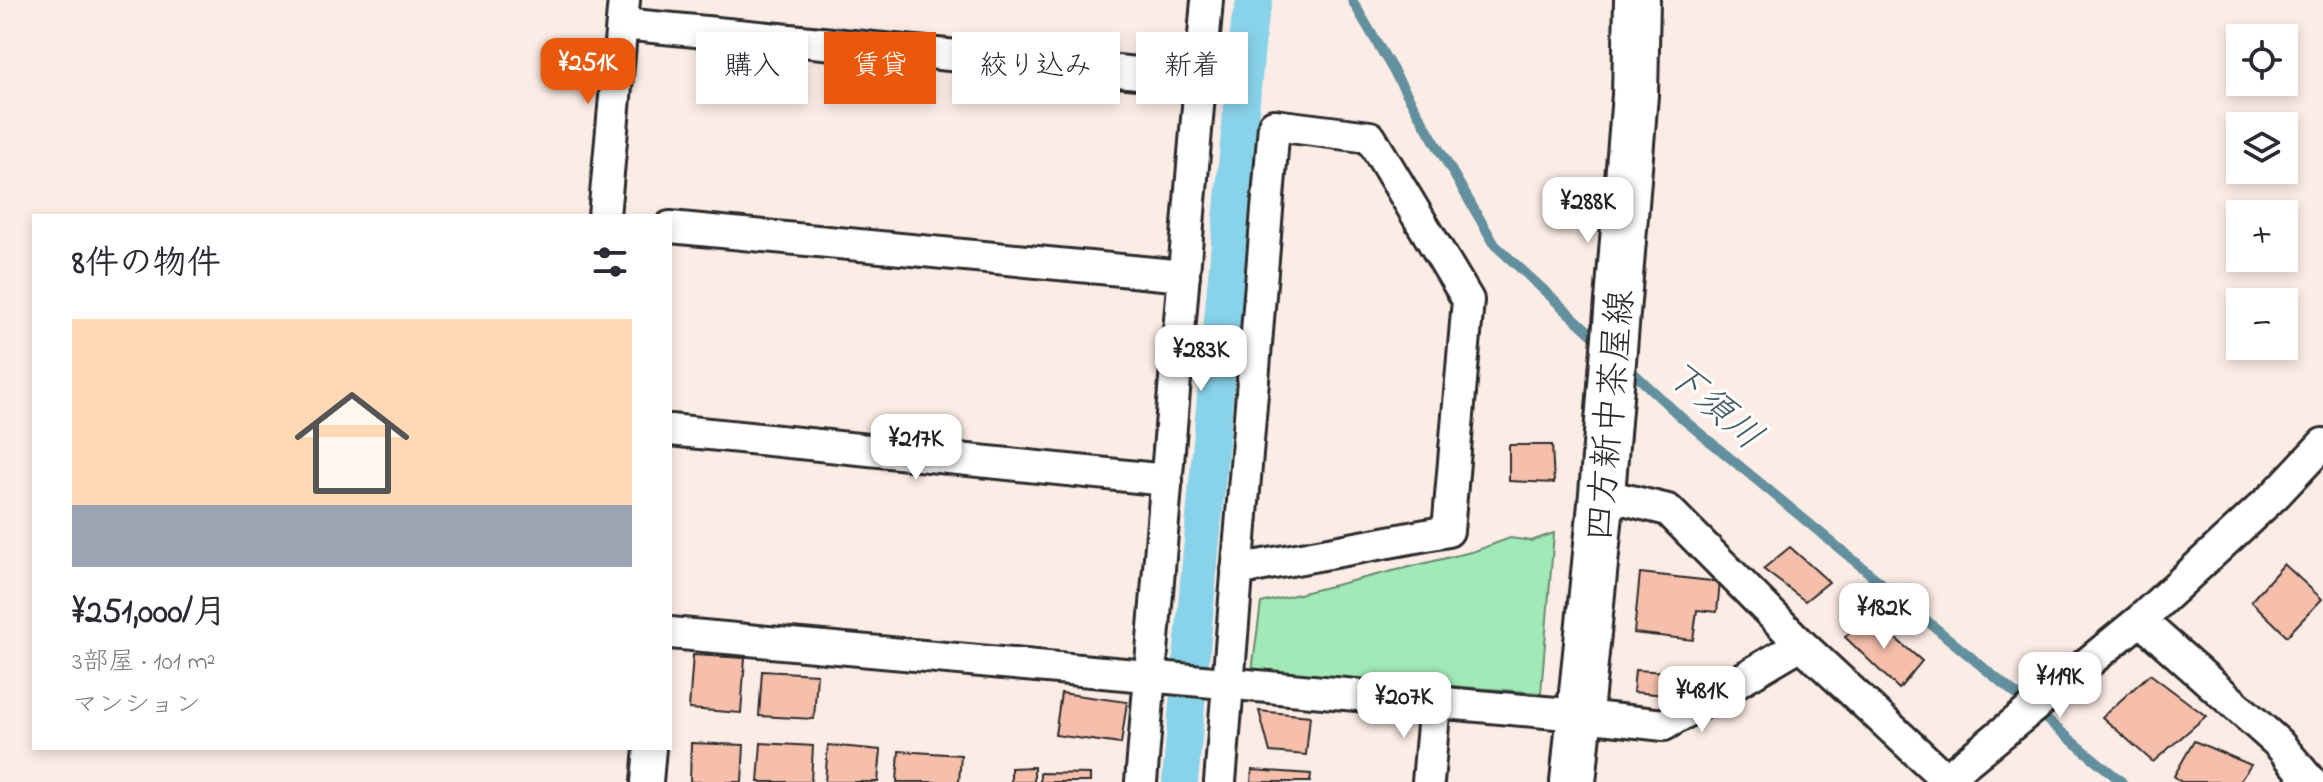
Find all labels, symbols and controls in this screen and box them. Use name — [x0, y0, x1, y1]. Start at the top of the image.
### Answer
map controls — [2226, 24, 2298, 360]
button: locate — [2226, 24, 2298, 96]
chip: 購入 — [696, 32, 808, 104]
chip: 賃貸 — [824, 32, 936, 104]
chip: 絞り込み — [952, 32, 1120, 104]
chip: 新着 — [1136, 32, 1248, 104]
pin: ¥251K — [532, 38, 644, 106]
text: ¥251K — [559, 45, 617, 83]
button: layers — [2226, 112, 2298, 184]
pin: ¥288K — [1532, 177, 1644, 245]
text: ¥288K — [1560, 184, 1616, 222]
button: + — [2226, 200, 2298, 272]
text: 8件の物件 — [72, 240, 221, 290]
icon: filters — [588, 240, 632, 284]
street label: 四方新中茶屋線 — [1575, 288, 1650, 543]
button: − — [2226, 288, 2298, 360]
pin: ¥283K — [1145, 325, 1257, 393]
text: ¥283K — [1173, 332, 1229, 370]
water label: 下須川 — [1651, 348, 1774, 466]
icon: home — [280, 371, 424, 515]
pin: ¥217K — [860, 414, 972, 482]
text: ¥217K — [889, 421, 943, 459]
pin: ¥182K — [1828, 583, 1940, 651]
text: ¥251,000/月 — [72, 589, 227, 639]
text: ¥182K — [1857, 590, 1911, 628]
text: 3部屋 · 101 m² — [72, 644, 215, 682]
pin: ¥119K — [2004, 652, 2116, 720]
text: ¥119K — [2036, 659, 2084, 697]
pin: ¥481K — [1646, 666, 1758, 734]
pin: ¥207K — [1348, 672, 1460, 740]
text: ¥481K — [1676, 673, 1728, 711]
text: ¥207K — [1375, 679, 1433, 717]
text: マンション — [72, 687, 201, 725]

